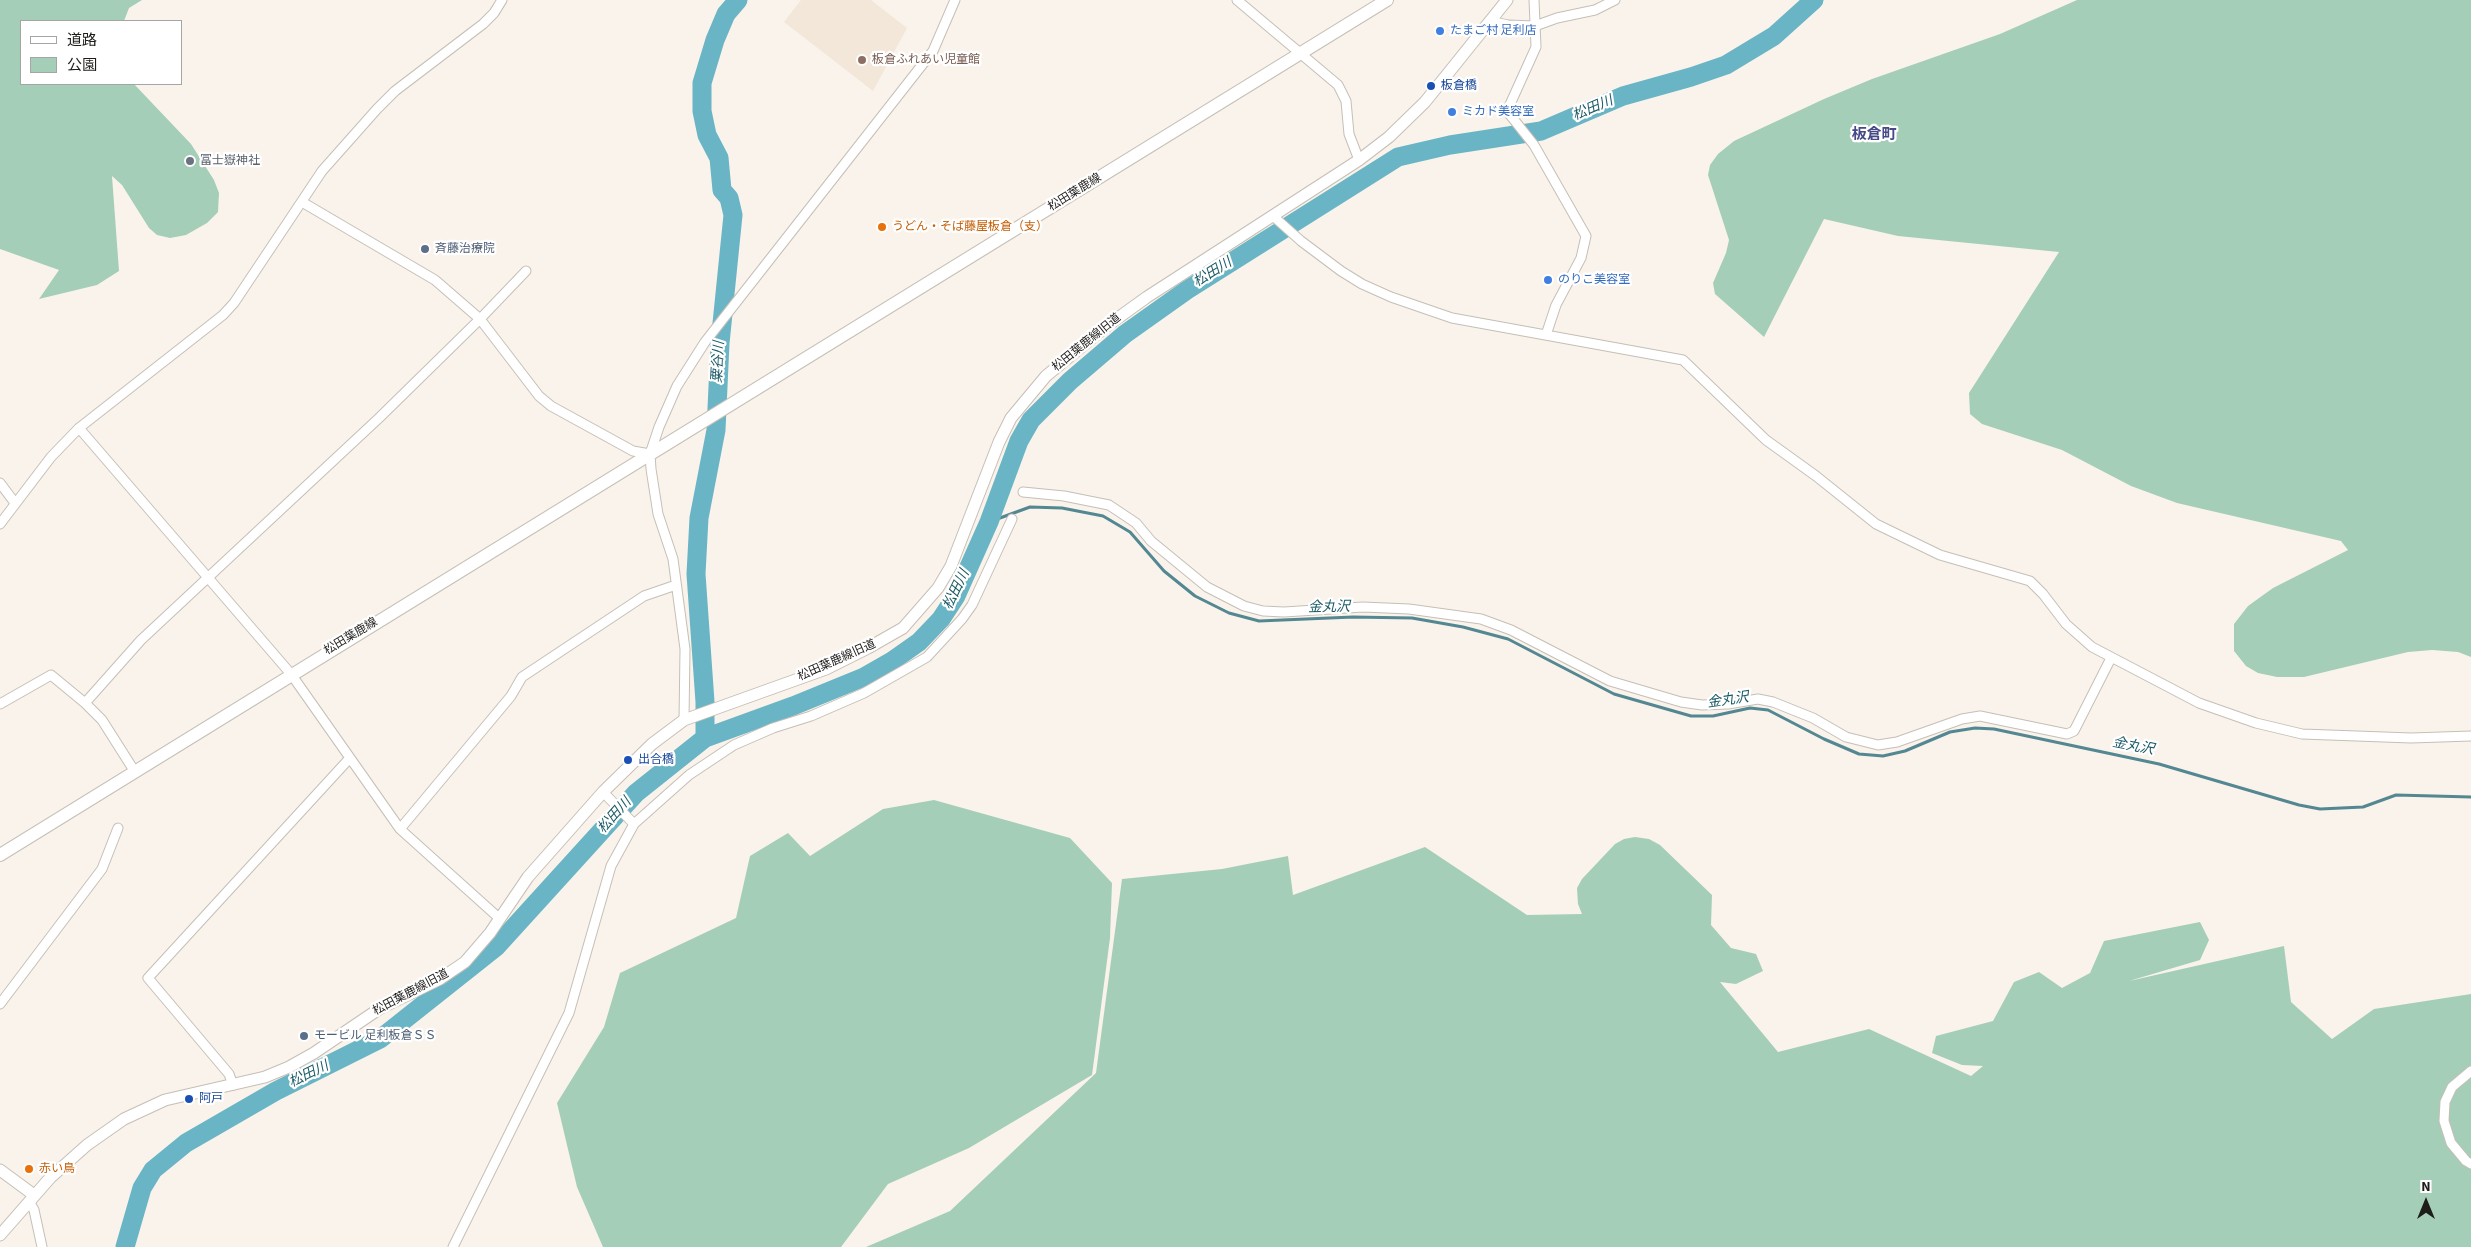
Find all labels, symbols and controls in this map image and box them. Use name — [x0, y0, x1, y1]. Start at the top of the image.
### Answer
legend — [20, 20, 182, 85]
place label: たまご村 足利店 — [1450, 24, 1536, 38]
marker: たまご村 足利店 — [1434, 25, 1446, 37]
text: 道路 — [67, 30, 97, 51]
place label: 板倉ふれあい児童館 — [872, 53, 980, 67]
marker: 板倉ふれあい児童館 — [856, 54, 868, 66]
text: 公園 — [67, 55, 97, 76]
place label: 板倉橋 — [1441, 79, 1477, 93]
marker: 板倉橋 — [1425, 80, 1437, 92]
water label: 松田川 — [1570, 93, 1616, 125]
place label: ミカド美容室 — [1462, 105, 1534, 119]
marker: ミカド美容室 — [1446, 106, 1458, 118]
district label: 板倉町 — [1852, 127, 1896, 145]
place label: 冨士嶽神社 — [200, 154, 260, 168]
marker: 冨士嶽神社 — [184, 155, 196, 167]
street label: 松田葉鹿線 — [1046, 171, 1104, 215]
place label: うどん・そば藤屋板倉（支） — [892, 220, 1048, 234]
marker: うどん・そば藤屋板倉（支） — [876, 221, 888, 233]
place label: 斉藤治療院 — [435, 242, 495, 256]
marker: 斉藤治療院 — [419, 243, 431, 255]
water label: 松田川 — [1191, 255, 1235, 291]
place label: のりこ美容室 — [1558, 273, 1630, 287]
marker: のりこ美容室 — [1542, 274, 1554, 286]
street label: 松田葉鹿線旧道 — [1050, 311, 1124, 375]
water label: 粟谷川 — [710, 341, 728, 383]
water label: 松田川 — [940, 567, 974, 613]
water label: 金丸沢 — [1308, 599, 1350, 617]
street label: 松田葉鹿線 — [322, 615, 380, 659]
street label: 松田葉鹿線旧道 — [796, 637, 878, 685]
water label: 金丸沢 — [1706, 690, 1750, 712]
water label: 金丸沢 — [2111, 735, 2155, 759]
place label: 出合橋 — [638, 753, 674, 767]
marker: 出合橋 — [622, 754, 634, 766]
water label: 松田川 — [595, 795, 635, 837]
street label: 松田葉鹿線旧道 — [371, 967, 451, 1019]
place label: モービル 足利板倉ＳＳ — [314, 1029, 436, 1043]
marker: モービル 足利板倉ＳＳ — [298, 1030, 310, 1042]
water label: 松田川 — [286, 1058, 332, 1092]
place label: 阿戸 — [199, 1092, 223, 1106]
marker: 阿戸 — [183, 1093, 195, 1105]
place label: 赤い鳥 — [39, 1162, 75, 1176]
marker: 赤い鳥 — [23, 1163, 35, 1175]
north arrow — [2401, 1177, 2451, 1227]
text: N — [2421, 1177, 2431, 1197]

